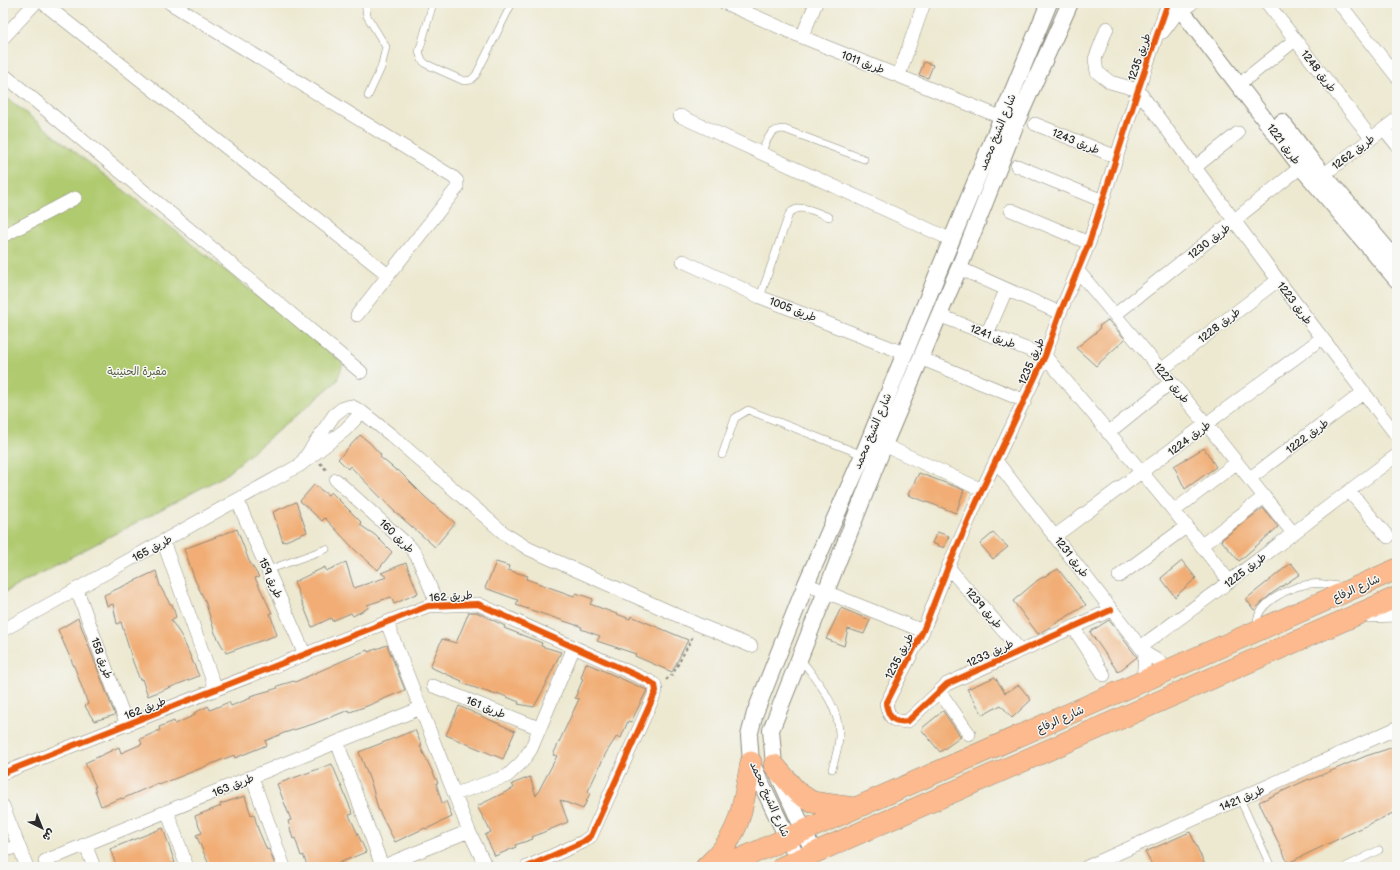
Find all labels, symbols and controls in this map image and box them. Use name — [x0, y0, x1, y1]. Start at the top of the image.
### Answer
street label: طريق 1235 — [1125, 32, 1154, 83]
street label: طريق 1011 — [839, 48, 886, 77]
street label: طريق 1248 — [1298, 48, 1339, 95]
street label: شارع الشيخ محمد — [976, 92, 1021, 173]
street label: طريق 1221 — [1264, 121, 1303, 167]
street label: طريق 1243 — [1050, 126, 1101, 157]
street label: طريق 1262 — [1329, 132, 1377, 173]
street label: طريق 1230 — [1186, 221, 1233, 262]
street label: طريق 1223 — [1274, 279, 1315, 327]
street label: طريق 1005 — [767, 295, 818, 324]
street label: طريق 1228 — [1196, 305, 1243, 346]
street label: طريق 1241 — [968, 322, 1017, 351]
street label: طريق 1235 — [1016, 336, 1047, 387]
street label: طريق 1227 — [1151, 360, 1192, 406]
park label: مقبرة الحنينية — [107, 365, 167, 379]
street label: شارع الشيخ محمد — [851, 391, 896, 472]
street label: طريق 1222 — [1283, 416, 1331, 457]
street label: طريق 1224 — [1165, 418, 1213, 459]
street label: طريق 160 — [376, 517, 417, 556]
street label: طريق 165 — [130, 532, 174, 565]
street label: طريق 1231 — [1052, 535, 1091, 580]
street label: طريق 1225 — [1222, 550, 1269, 591]
street label: طريق 159 — [256, 556, 285, 600]
street label: شارع الرفاع — [1330, 572, 1383, 607]
street label: طريق 1239 — [962, 585, 1005, 631]
street label: طريق 162 — [429, 588, 473, 605]
street label: طريق 1235 — [882, 631, 917, 681]
street label: طريق 158 — [88, 636, 115, 681]
street label: طريق 1233 — [965, 637, 1016, 670]
street label: طريق 162 — [123, 694, 168, 723]
street label: طريق 161 — [464, 694, 507, 721]
street label: شارع الرفاع — [1034, 703, 1087, 738]
street label: شارع الشيخ محمد — [745, 759, 792, 840]
street label: طريق 163 — [210, 771, 256, 800]
street label: طريق 1421 — [1218, 783, 1267, 814]
north arrow — [22, 808, 62, 848]
text: ش — [40, 826, 57, 844]

